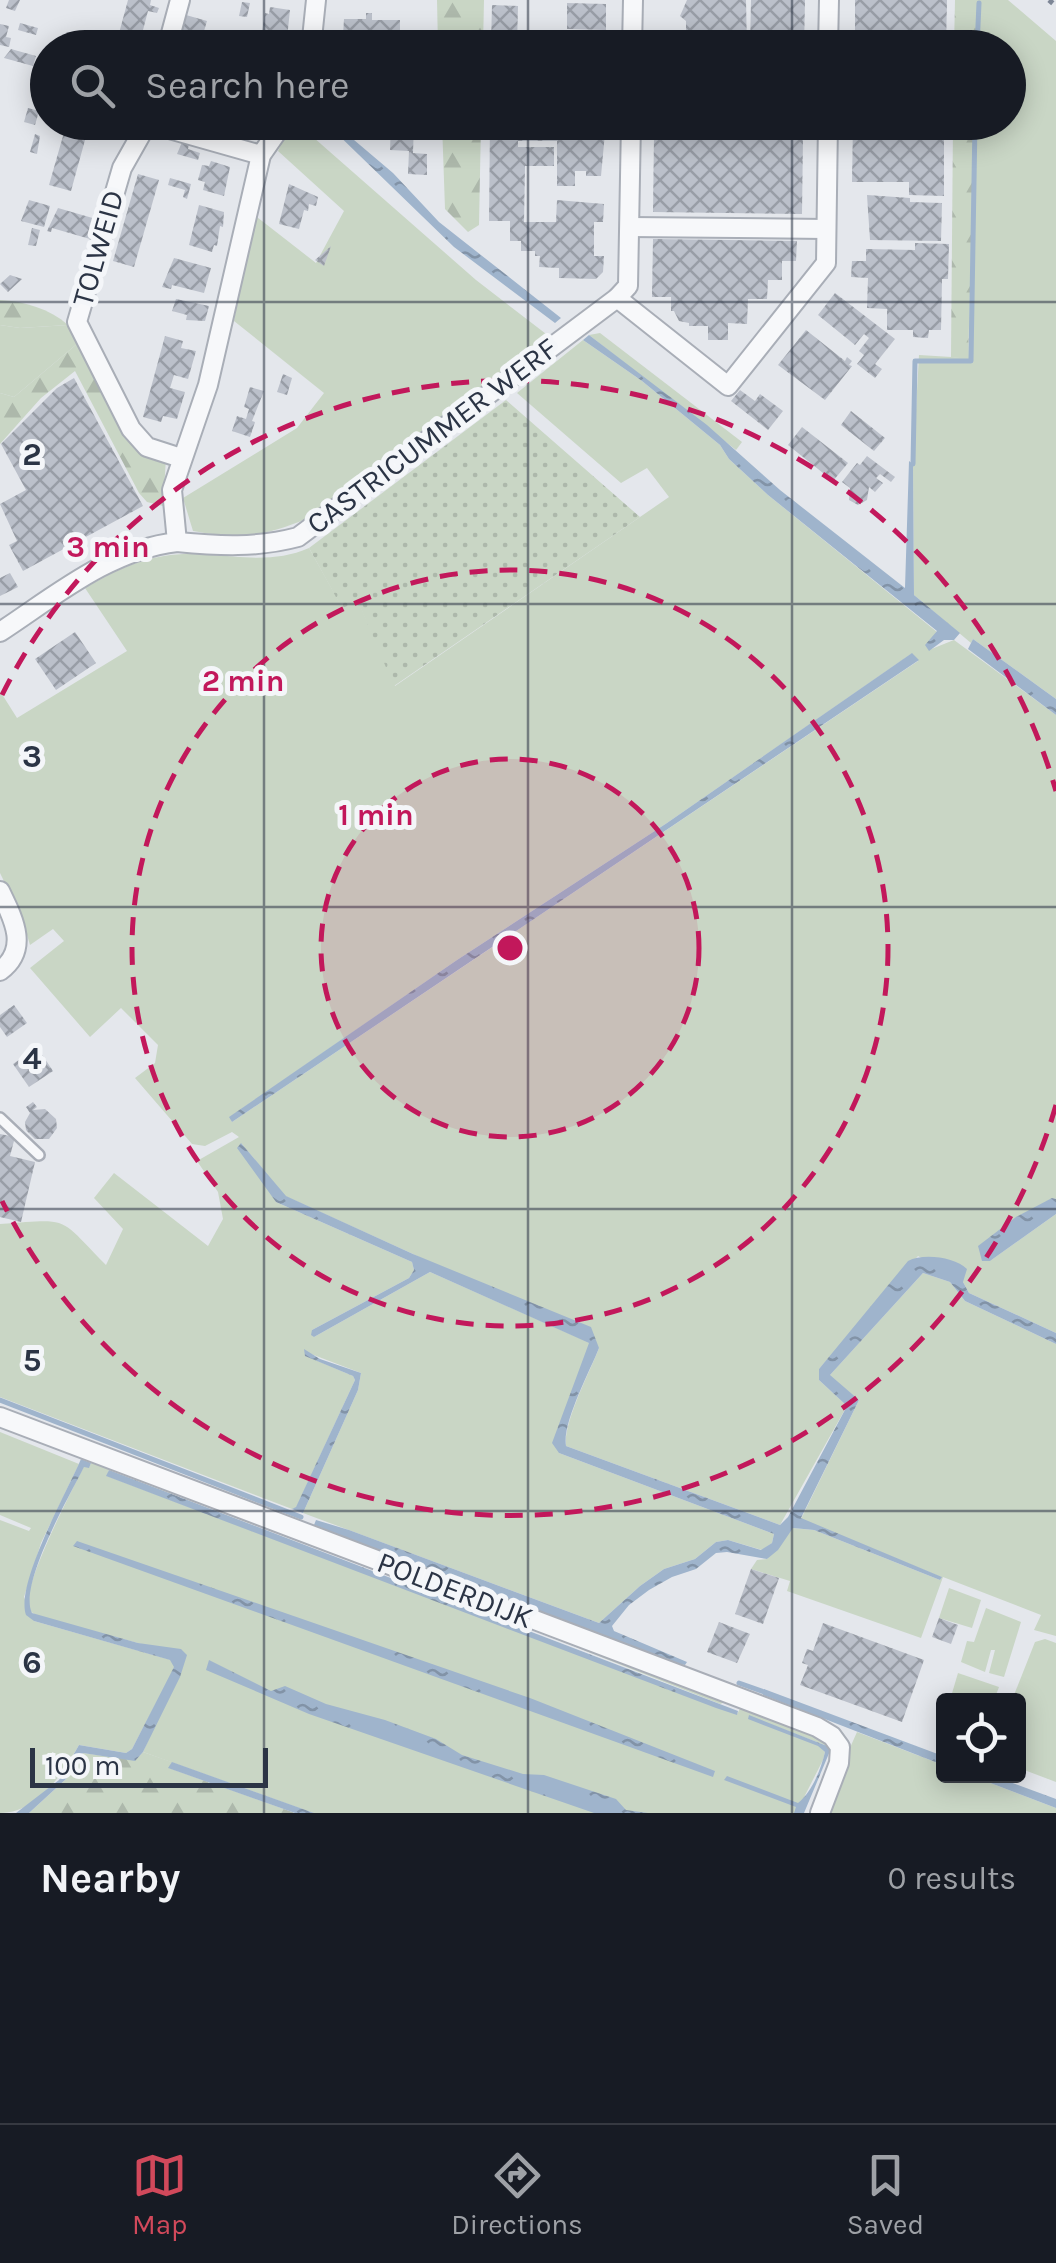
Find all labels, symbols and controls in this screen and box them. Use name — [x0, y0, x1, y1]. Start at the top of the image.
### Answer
search box — [30, 30, 1026, 140]
icon: search — [65, 58, 120, 113]
text: Search here — [145, 63, 349, 108]
street label: TOLWEID — [64, 186, 132, 310]
street label: CASTRICUMMER WERF — [300, 330, 564, 542]
text: 2 — [22, 436, 42, 473]
text: 3 min — [66, 529, 150, 565]
text: 2 min — [202, 663, 284, 699]
text: 3 — [22, 738, 42, 775]
text: 1 min — [338, 797, 414, 833]
centre of rings — [492, 930, 528, 966]
text: 4 — [22, 1040, 42, 1077]
text: 5 — [23, 1342, 41, 1379]
street label: POLDERDIJK — [372, 1544, 538, 1636]
text: 6 — [22, 1644, 42, 1681]
map controls — [936, 1693, 1026, 1783]
button: locate — [936, 1693, 1026, 1783]
scale bar — [30, 1743, 268, 1788]
text: 100 m — [45, 1749, 120, 1782]
text: Nearby — [40, 1853, 180, 1903]
text: 0 results — [887, 1860, 1016, 1897]
tab: Map — [132, 2148, 187, 2241]
tab: Directions — [451, 2148, 583, 2241]
tab: Saved — [847, 2148, 924, 2241]

